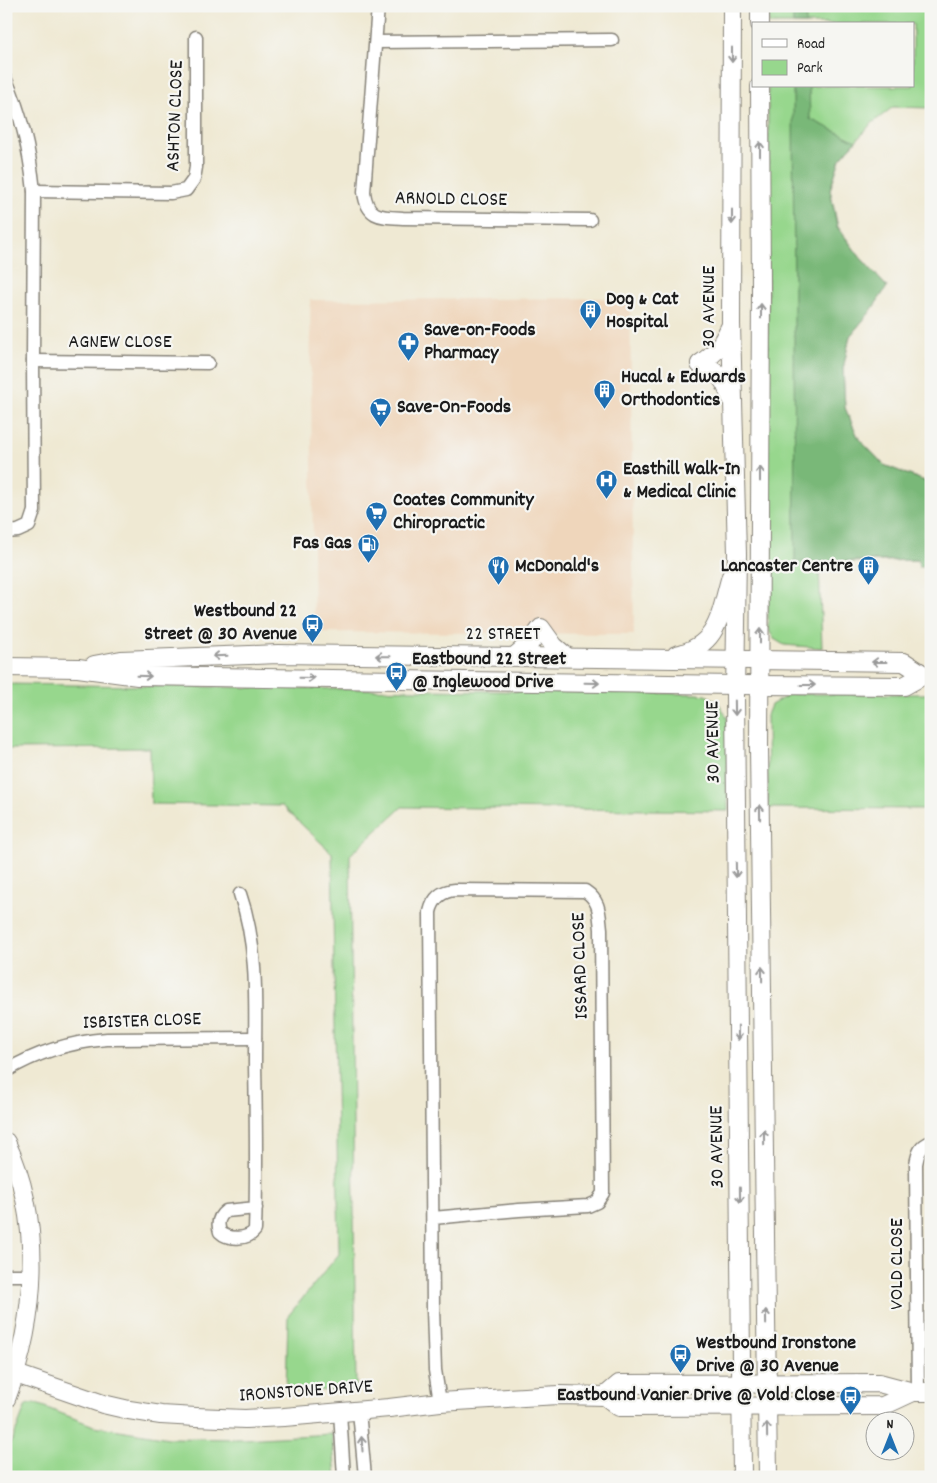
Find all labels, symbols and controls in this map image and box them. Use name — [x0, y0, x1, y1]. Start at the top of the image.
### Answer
legend — [752, 22, 914, 88]
text: Road — [797, 34, 825, 56]
one-way arrow — [727, 46, 737, 63]
text: Park — [797, 58, 823, 80]
street label: ASHTON CLOSE — [160, 60, 192, 172]
one-way arrow — [755, 141, 765, 158]
street label: ARNOLD CLOSE — [394, 185, 508, 215]
one-way arrow — [727, 209, 737, 225]
street label: 30 AVENUE — [696, 266, 724, 348]
place label: Dog & Cat Hospital — [606, 286, 679, 337]
building icon: Dog & Cat Hospital — [578, 299, 602, 330]
one-way arrow — [756, 304, 766, 320]
place label: Save-on-Foods Pharmacy — [424, 317, 536, 368]
street label: AGNEW CLOSE — [68, 329, 172, 357]
pharmacy icon: Save-on-Foods Pharmacy — [396, 330, 420, 361]
place label: Hucal & Edwards Orthodontics — [621, 364, 746, 415]
building icon: Hucal & Edwards Orthodontics — [593, 378, 617, 409]
place label: Save-On-Foods — [397, 394, 511, 422]
supermarket icon: Save-On-Foods — [369, 396, 393, 427]
place label: Easthill Walk-In & Medical Clinic — [623, 456, 740, 507]
one-way arrow — [755, 466, 765, 482]
hospital icon: Easthill Walk-In & Medical Clinic — [595, 469, 619, 500]
place label: Coates Community Chiropractic — [393, 487, 534, 538]
supermarket icon: Coates Community Chiropractic — [365, 500, 389, 531]
place label: Fas Gas — [293, 530, 352, 558]
fuel station icon: Fas Gas — [356, 532, 380, 563]
place label: McDonald's — [515, 553, 599, 581]
place label: Lancaster Centre — [721, 553, 853, 581]
restaurant icon: McDonald's — [487, 555, 511, 586]
building icon: Lancaster Centre — [857, 555, 881, 586]
place label: Westbound 22 Street @ 30 Avenue — [144, 598, 297, 649]
bus stop icon: Westbound 22 Street @ 30 Avenue — [301, 612, 325, 643]
street label: 22 STREET — [466, 621, 540, 649]
one-way arrow — [755, 629, 765, 645]
place label: Eastbound 22 Street @ Inglewood Drive — [412, 646, 567, 697]
one-way arrow — [212, 651, 228, 661]
one-way arrow — [375, 651, 391, 661]
one-way arrow — [872, 657, 888, 667]
bus stop icon: Eastbound 22 Street @ Inglewood Drive — [384, 660, 408, 691]
one-way arrow — [136, 671, 152, 680]
one-way arrow — [298, 674, 314, 683]
one-way arrow — [583, 678, 599, 688]
one-way arrow — [800, 680, 816, 690]
one-way arrow — [730, 699, 740, 715]
street label: 30 AVENUE — [699, 700, 729, 784]
one-way arrow — [755, 804, 765, 820]
one-way arrow — [732, 862, 741, 878]
street label: ISSARD CLOSE — [565, 912, 597, 1020]
one-way arrow — [757, 966, 767, 982]
street label: ISBISTER CLOSE — [82, 1006, 202, 1038]
one-way arrow — [733, 1024, 743, 1040]
street label: 30 AVENUE — [703, 1105, 733, 1189]
one-way arrow — [759, 1129, 769, 1145]
one-way arrow — [735, 1186, 745, 1203]
street label: VOLD CLOSE — [884, 1218, 912, 1310]
one-way arrow — [761, 1309, 771, 1325]
place label: Westbound Ironstone Drive @ 30 Avenue — [696, 1330, 856, 1381]
bus stop icon: Westbound Ironstone Drive @ 30 Avenue — [668, 1343, 692, 1374]
street label: IRONSTONE DRIVE — [238, 1373, 374, 1411]
place label: Eastbound Vanier Drive @ Vold Close — [557, 1382, 835, 1410]
bus stop icon: Eastbound Vanier Drive @ Vold Close — [839, 1384, 863, 1415]
north arrow — [864, 1410, 914, 1460]
text: N — [887, 1415, 894, 1435]
one-way arrow — [763, 1422, 772, 1438]
one-way arrow — [357, 1436, 367, 1452]

